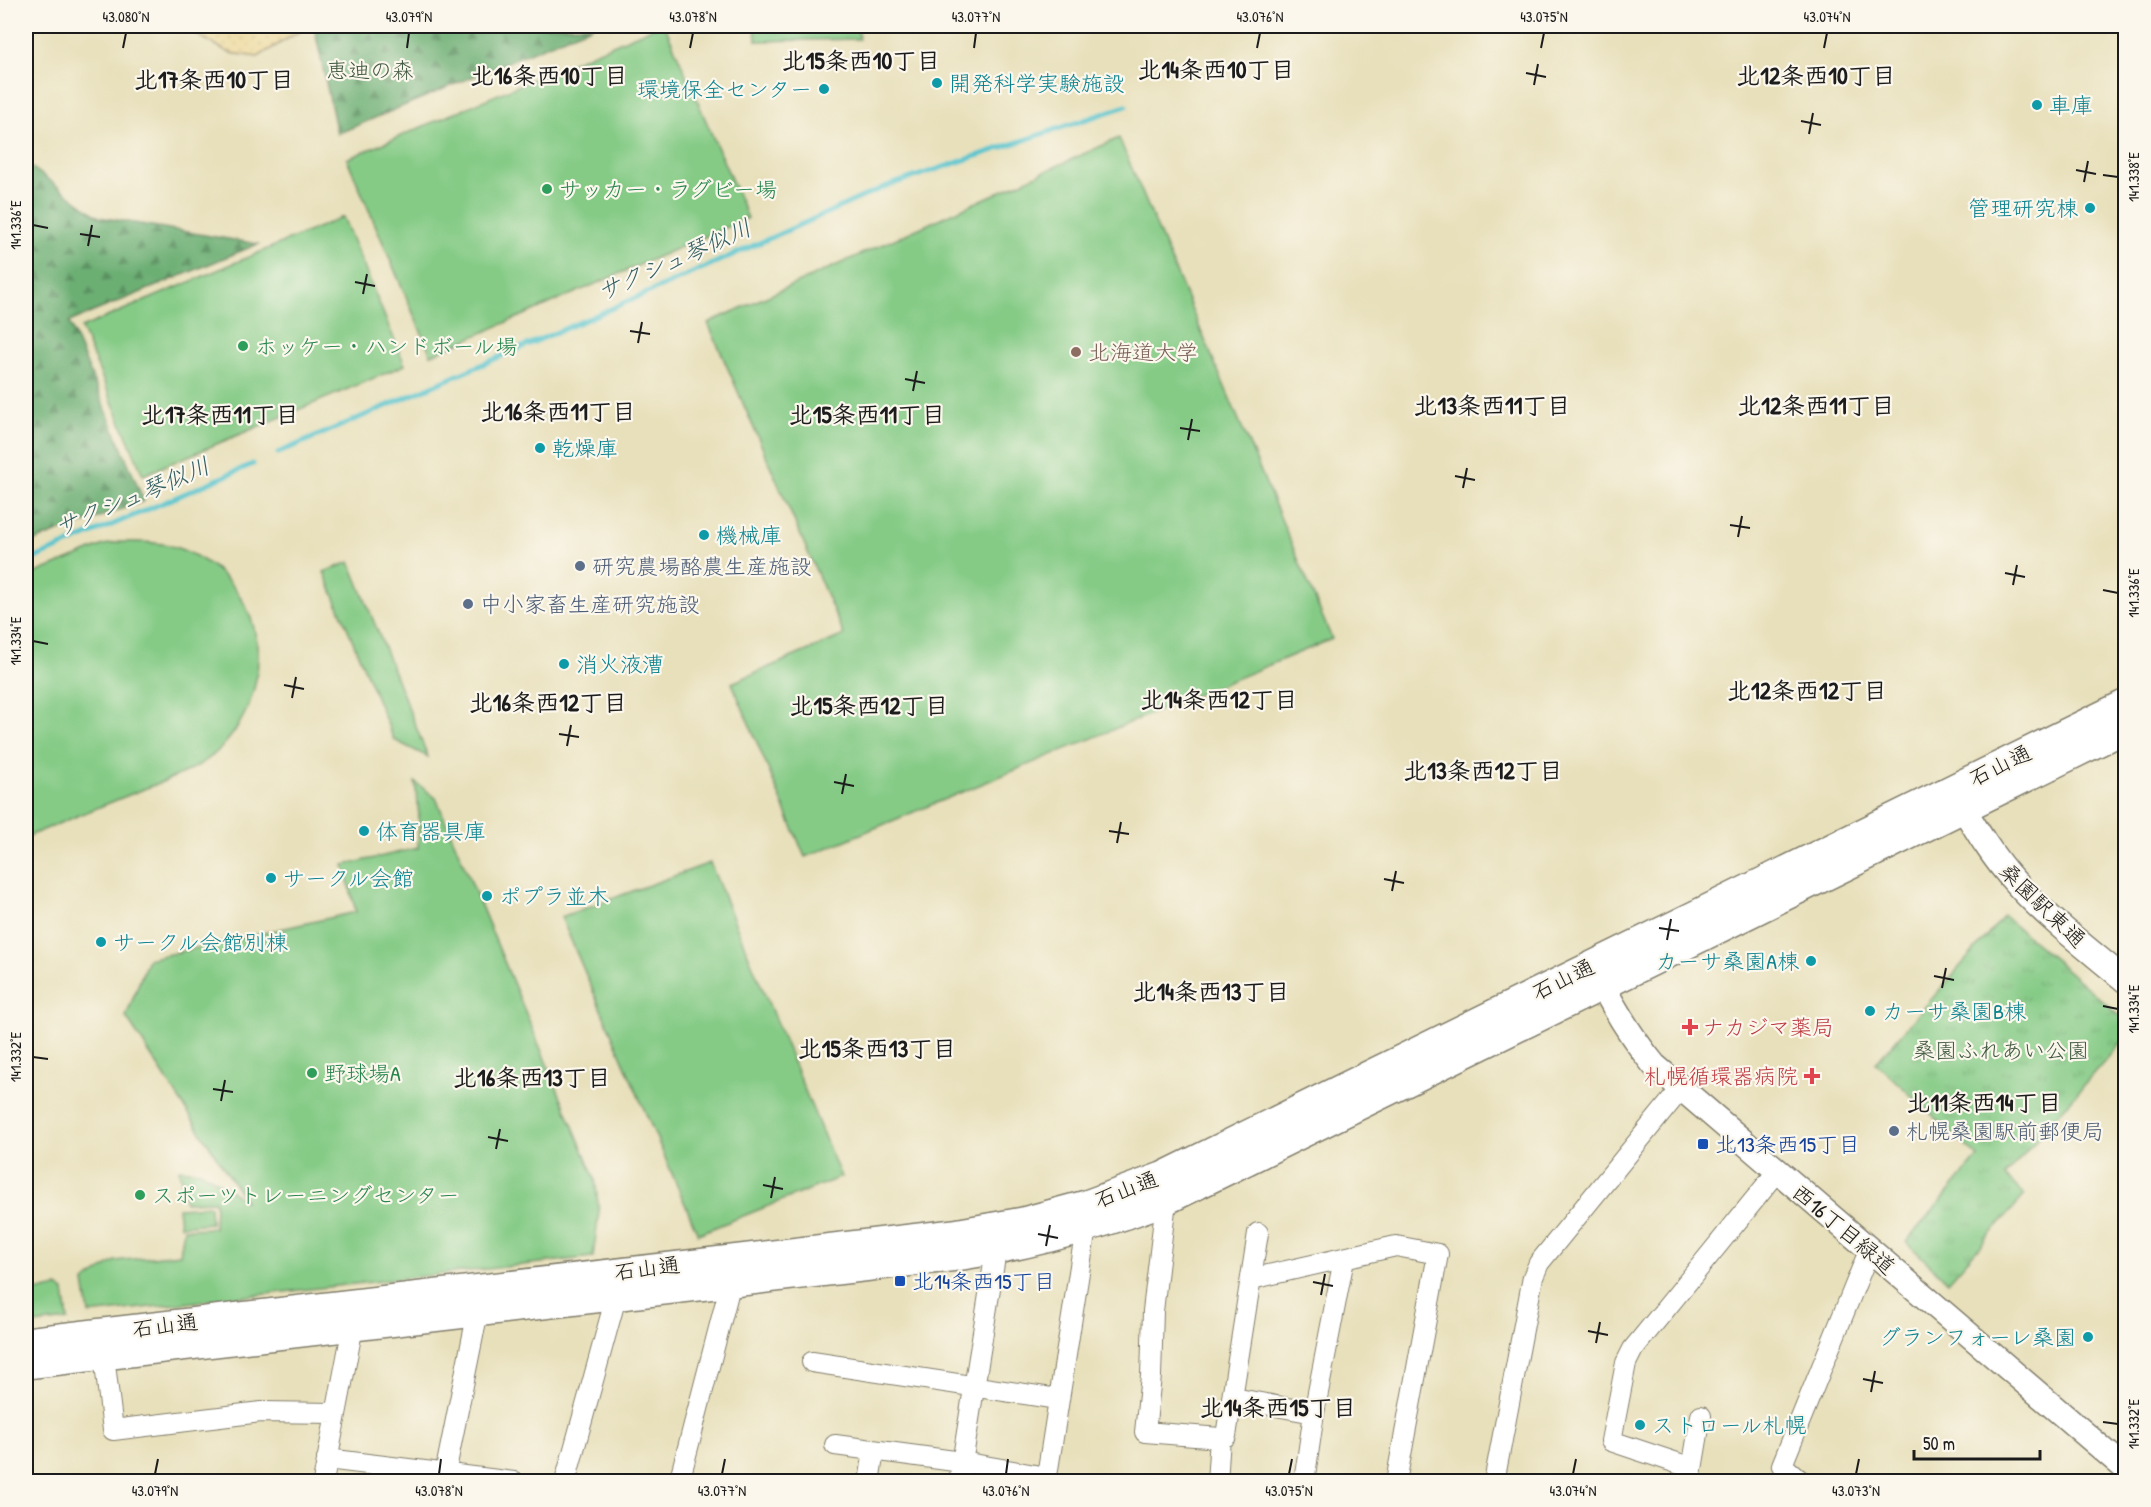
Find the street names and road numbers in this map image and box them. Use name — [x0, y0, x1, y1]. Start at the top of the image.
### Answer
street label: 石山通 — [1964, 737, 2036, 793]
street label: 桑園駅東通 — [1993, 856, 2093, 954]
street label: 石山通 — [1527, 951, 1599, 1007]
street label: 石山通 — [1090, 1163, 1162, 1215]
street label: 西16丁目緑道 — [1786, 1177, 1902, 1281]
street label: 石山通 — [612, 1249, 682, 1287]
street label: 石山通 — [130, 1306, 200, 1344]

